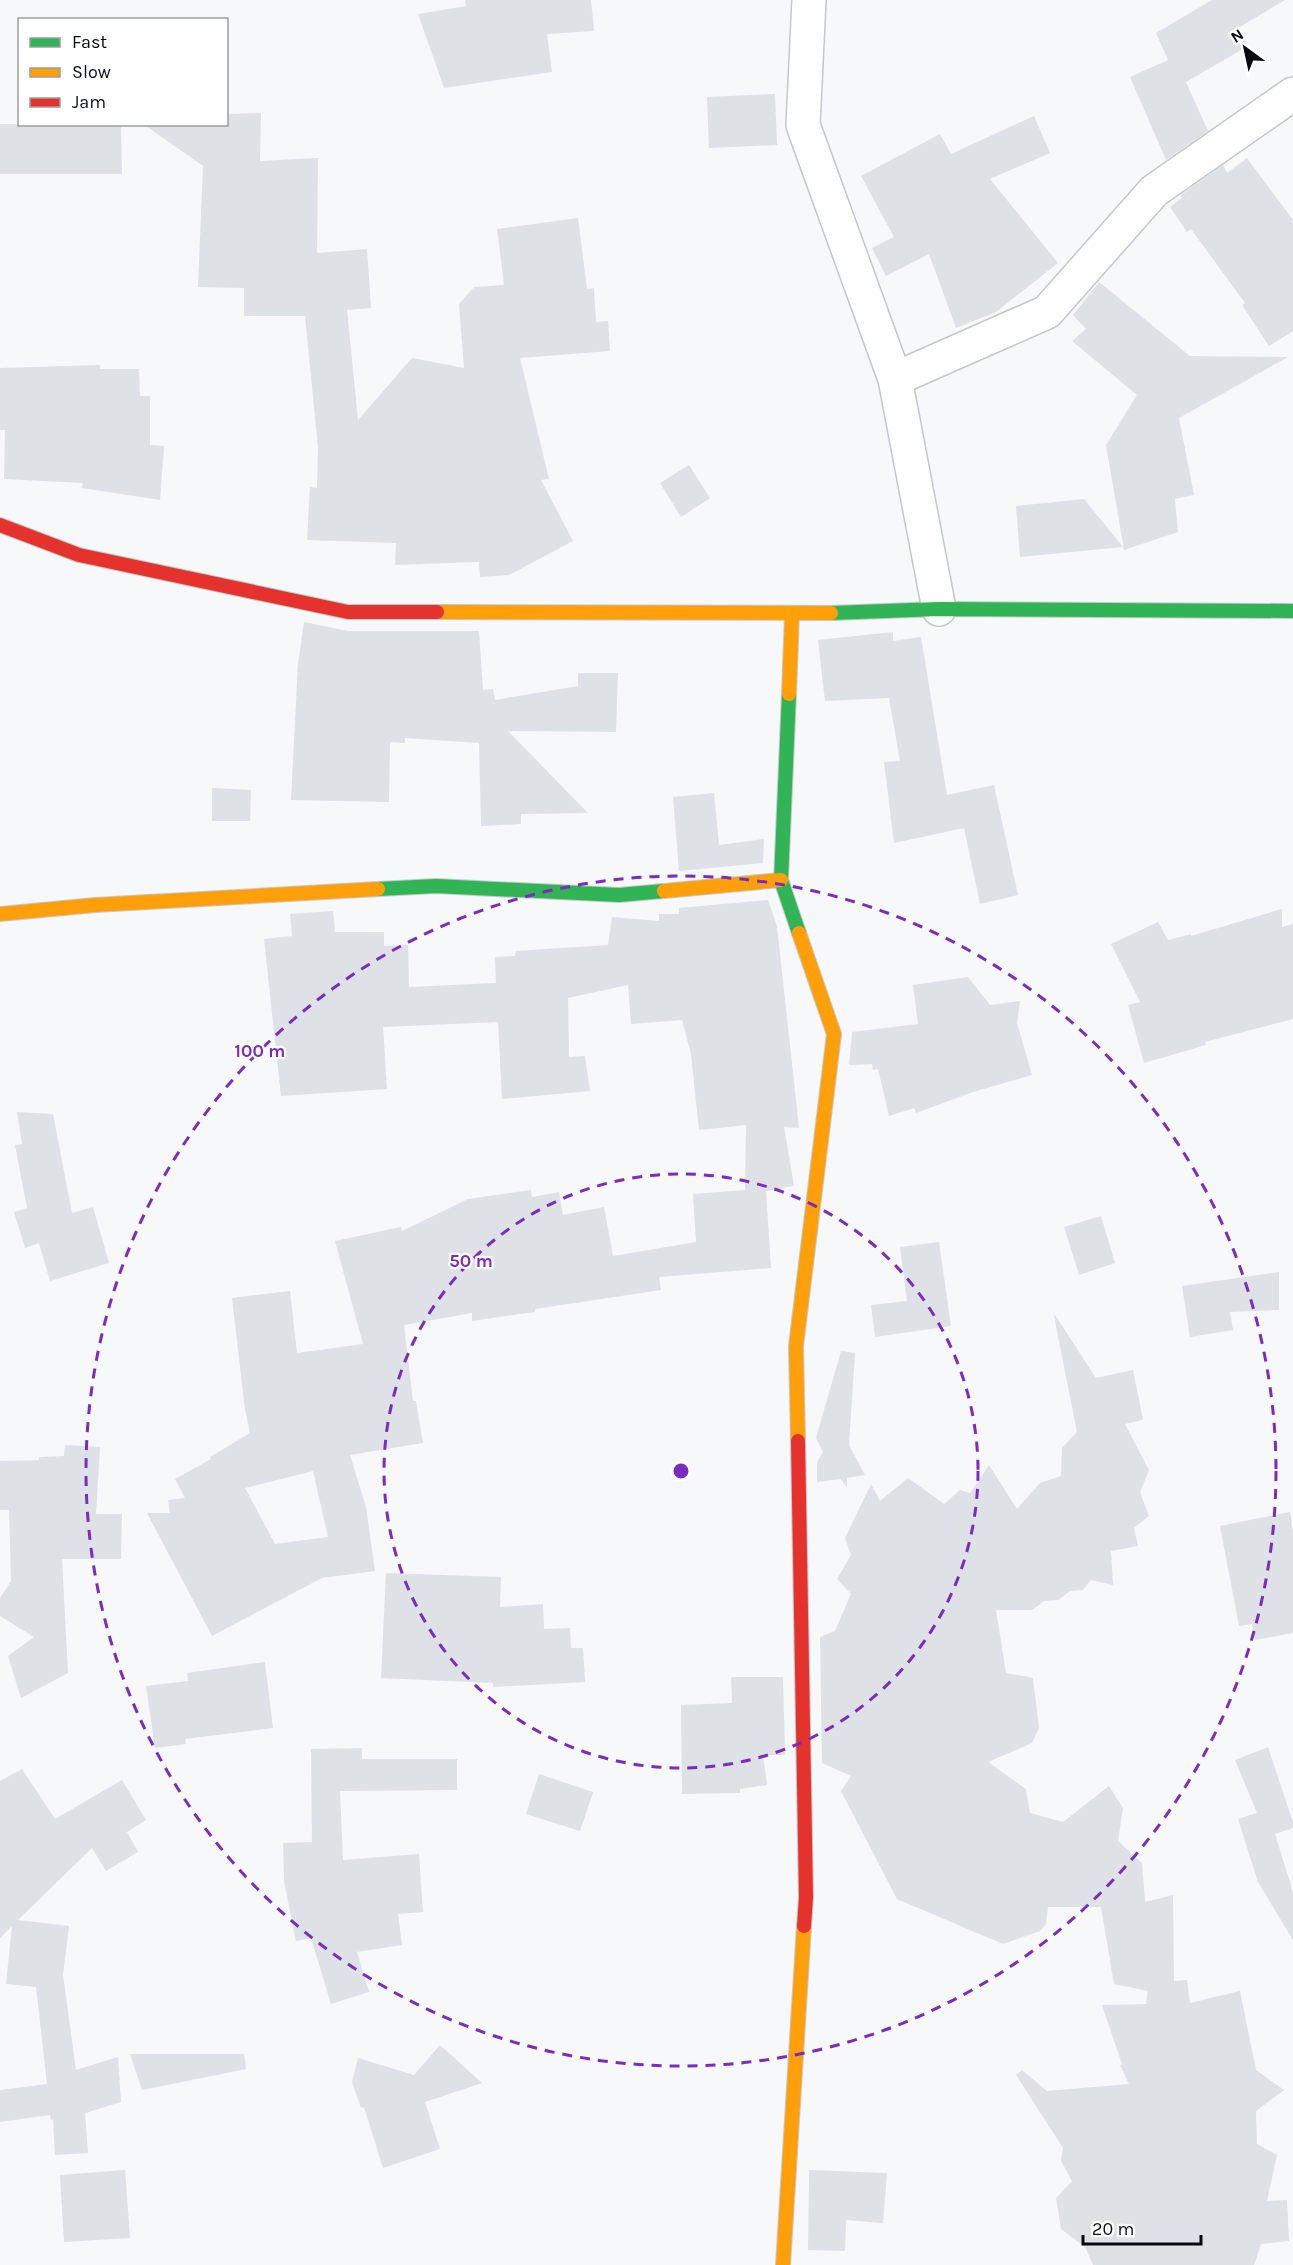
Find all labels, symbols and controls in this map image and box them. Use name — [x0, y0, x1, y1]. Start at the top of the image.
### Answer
legend — [18, 18, 228, 126]
north arrow — [1215, 18, 1275, 78]
text: N — [1227, 25, 1247, 47]
text: Fast — [72, 31, 107, 53]
text: Slow — [72, 61, 111, 83]
text: Jam — [72, 91, 106, 113]
text: 100 m — [235, 1040, 285, 1062]
text: 50 m — [449, 1250, 493, 1272]
centre of rings — [671, 1461, 691, 1481]
scale bar — [1083, 2208, 1202, 2246]
text: 20 m — [1092, 2218, 1134, 2240]

